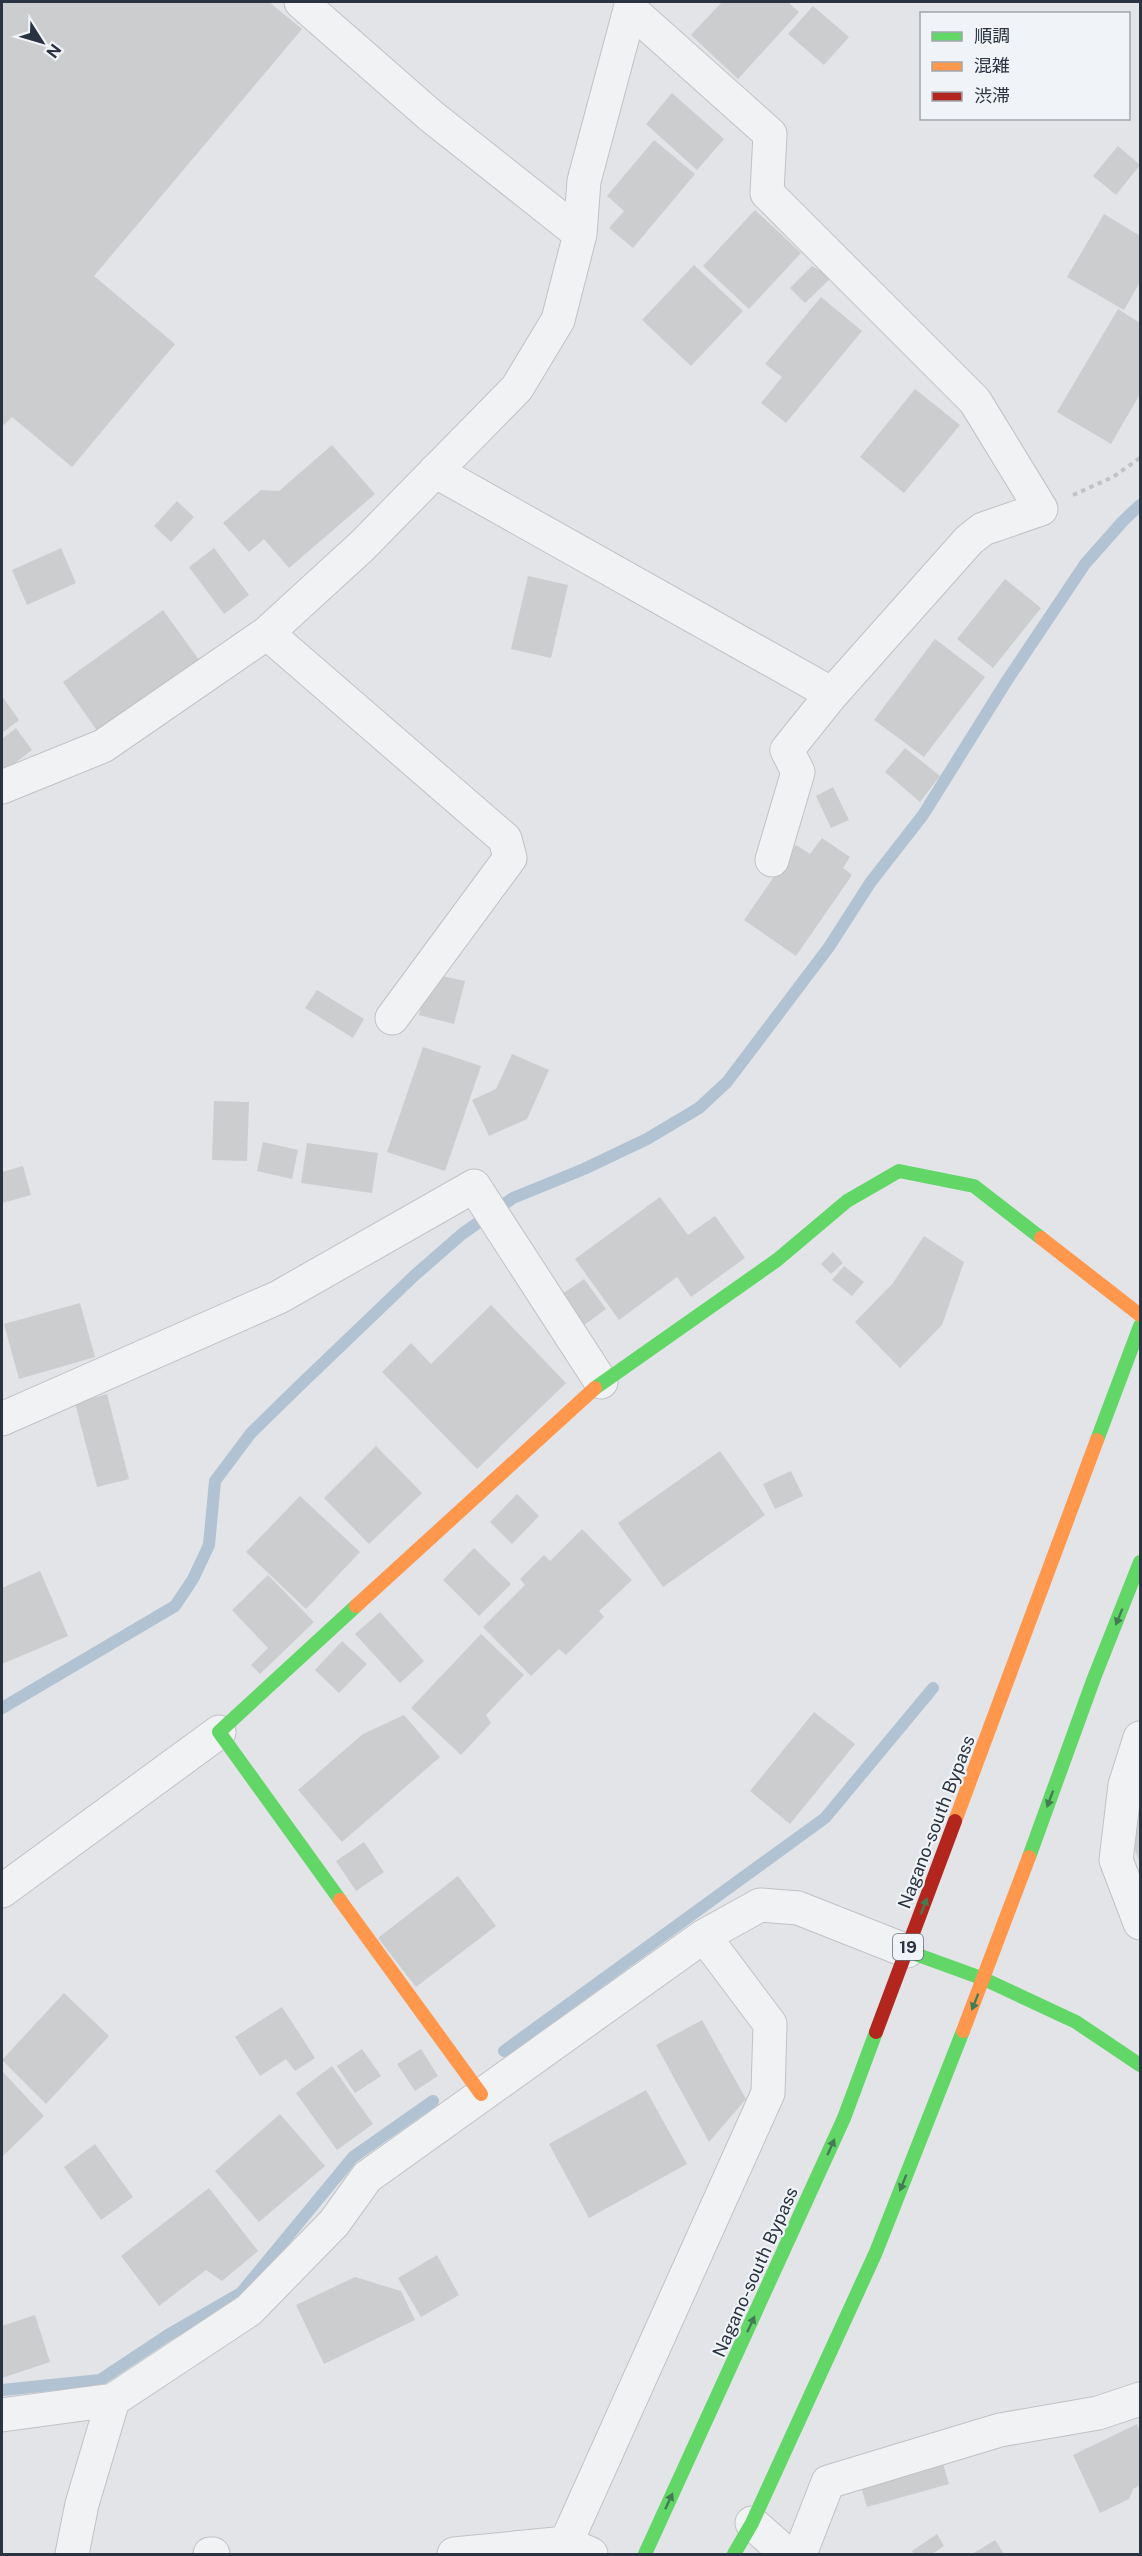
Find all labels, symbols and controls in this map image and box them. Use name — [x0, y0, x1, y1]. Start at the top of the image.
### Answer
north arrow — [12, 12, 72, 72]
legend — [920, 12, 1130, 120]
text: 順調 — [974, 25, 1010, 46]
text: N — [42, 40, 65, 61]
text: 混雑 — [974, 55, 1010, 76]
text: 渋滞 — [974, 85, 1010, 106]
one-way arrow — [1114, 1608, 1124, 1626]
street label: Nagano-south Bypass — [893, 1732, 979, 1912]
one-way arrow — [1044, 1790, 1054, 1808]
one-way arrow — [920, 1897, 929, 1915]
road number: 19 — [893, 1934, 923, 1960]
one-way arrow — [970, 1993, 980, 2011]
one-way arrow — [826, 2137, 836, 2155]
one-way arrow — [898, 2174, 907, 2192]
street label: Nagano-south Bypass — [708, 2184, 802, 2360]
one-way arrow — [747, 2316, 756, 2333]
one-way arrow — [665, 2493, 674, 2510]

